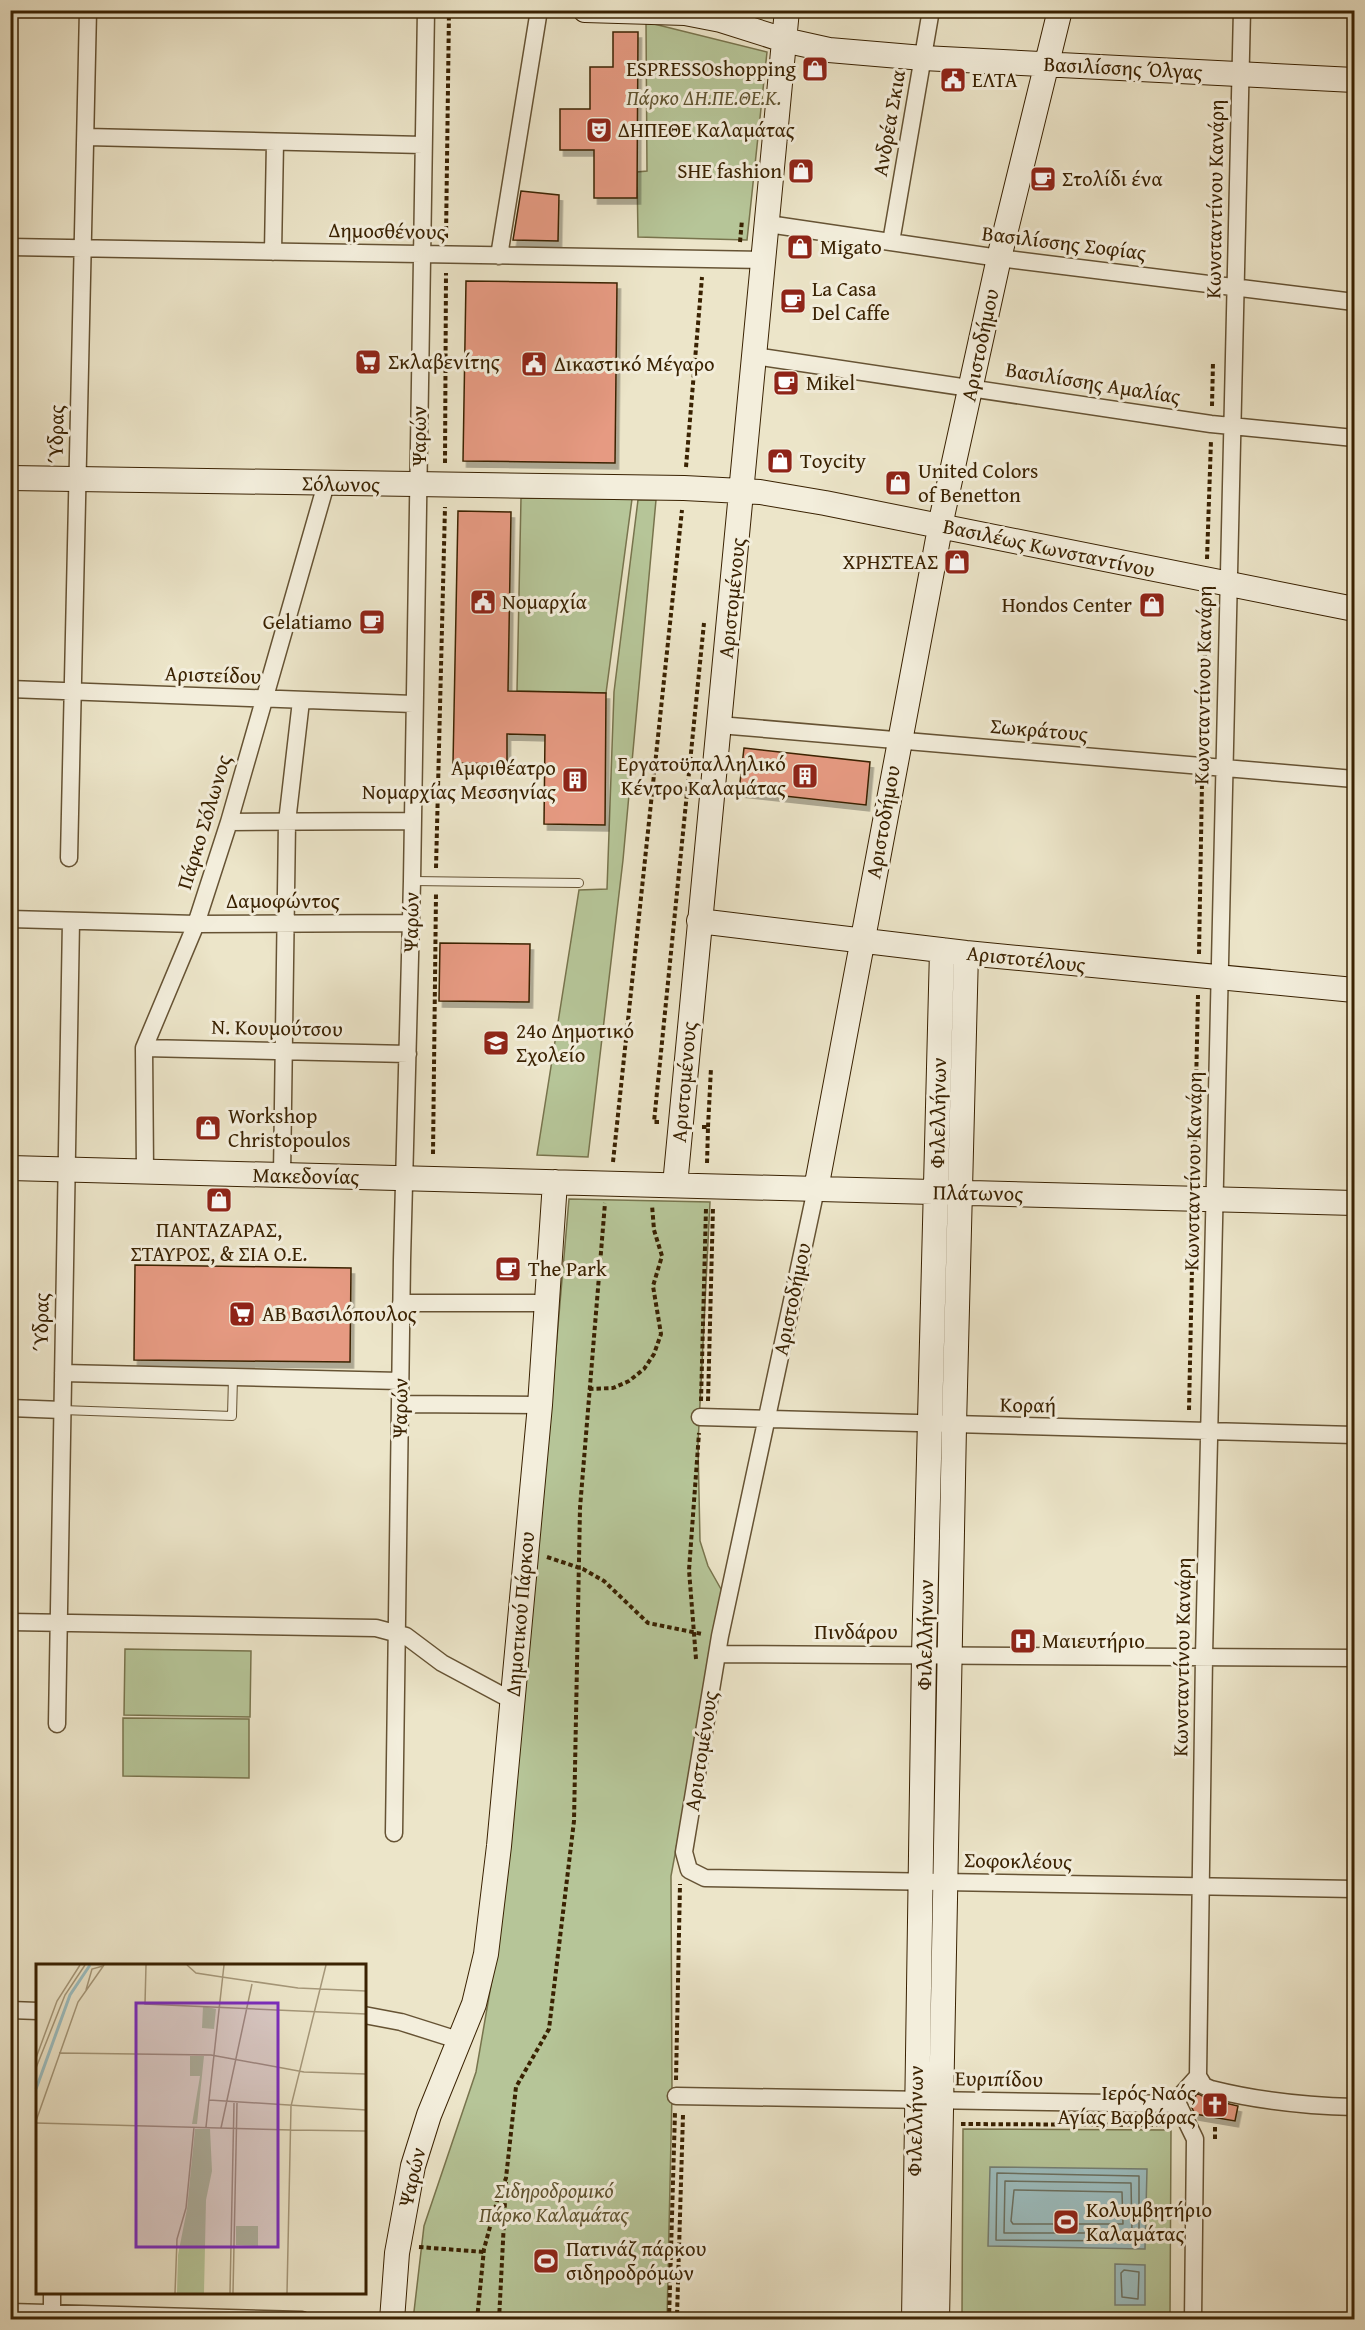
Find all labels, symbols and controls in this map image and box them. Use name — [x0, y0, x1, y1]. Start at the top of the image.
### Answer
street label: Βασιλίσσης Όλγας — [1043, 48, 1203, 87]
place label: ESPRESSOshopping — [626, 53, 797, 84]
shop icon: ESPRESSOshopping — [800, 54, 830, 84]
place label: ΕΛΤΑ — [972, 64, 1018, 95]
public building icon: ΕΛΤΑ — [938, 65, 968, 95]
street label: Ανδρέα Σκια — [864, 67, 913, 179]
park label: Πάρκο ΔΗ.ΠΕ.ΘΕ.Κ. — [626, 82, 781, 113]
street label: Κωνσταντίνου Κανάρη — [1197, 99, 1232, 299]
place label: ΔΗΠΕΘΕ Καλαμάτας — [618, 114, 795, 145]
theatre icon: ΔΗΠΕΘΕ Καλαμάτας — [584, 115, 614, 145]
place label: SHE fashion — [677, 155, 782, 186]
shop icon: SHE fashion — [786, 156, 816, 186]
place label: Στολίδι ένα — [1062, 163, 1163, 194]
cafe icon: Στολίδι ένα — [1028, 164, 1058, 194]
street label: Δημοσθένους — [328, 214, 446, 247]
street label: Βασιλίσσης Σοφίας — [980, 217, 1148, 268]
place label: Migato — [820, 231, 882, 262]
shop icon: Migato — [785, 232, 815, 262]
place label: La Casa Del Caffe — [812, 273, 890, 328]
cafe icon: La Casa Del Caffe — [778, 286, 808, 316]
street label: Αριστοδήμου — [952, 286, 1007, 404]
place label: Σκλαβενίτης — [388, 346, 500, 377]
supermarket icon: Σκλαβενίτης — [353, 347, 383, 377]
place label: Δικαστικό Μέγαρο — [554, 348, 715, 379]
public building icon: Δικαστικό Μέγαρο — [519, 349, 549, 379]
street label: Βασιλίσσης Αμαλίας — [1004, 353, 1183, 412]
place label: Mikel — [806, 367, 855, 398]
cafe icon: Mikel — [771, 368, 801, 398]
street label: Ύδρας — [39, 404, 72, 464]
street label: Ψαρών — [403, 406, 434, 467]
place label: Τoycity — [800, 445, 867, 476]
shop icon: Τoycity — [765, 446, 795, 476]
place label: United Colors of Benetton — [918, 455, 1038, 510]
street label: Σόλωνος — [302, 467, 380, 500]
shop icon: United Colors of Benetton — [883, 468, 913, 498]
street label: Βασιλέως Κωνσταντίνου — [940, 510, 1158, 585]
street label: Αριστομένους — [710, 536, 753, 660]
place label: ΧΡΗΣΤΕΑΣ — [842, 546, 938, 577]
shop icon: ΧΡΗΣΤΕΑΣ — [942, 547, 972, 577]
street label: Κωνσταντίνου Κανάρη — [1185, 585, 1220, 785]
place label: Νομαρχία — [502, 586, 587, 617]
public building icon: Νομαρχία — [468, 587, 498, 617]
place label: Hondos Center — [1002, 589, 1132, 620]
shop icon: Hondos Center — [1137, 590, 1167, 620]
place label: Gelatiamo — [263, 606, 352, 637]
cafe icon: Gelatiamo — [357, 607, 387, 637]
street label: Αριστείδου — [164, 657, 262, 692]
street label: Σωκράτους — [989, 710, 1089, 749]
place label: Εργατοϋπαλληλικό Κέντρο Καλαμάτας — [618, 748, 786, 803]
street label: Πάρκο Σόλωνος — [168, 751, 239, 893]
place label: Αμφιθέατρο Νομαρχίας Μεσσηνίας — [362, 752, 556, 807]
building icon: Εργατοϋπαλληλικό Κέντρο Καλαμάτας — [790, 761, 820, 791]
street label: Αριστοδήμου — [857, 763, 908, 881]
building icon: Αμφιθέατρο Νομαρχίας Μεσσηνίας — [560, 765, 590, 795]
street label: Δαμοφώντος — [226, 885, 340, 916]
street label: Ψαρών — [394, 891, 427, 954]
street label: Αριστοτέλους — [965, 937, 1087, 980]
street label: Ν. Κουμούτσου — [211, 1011, 343, 1044]
place label: 24ο Δημοτικό Σχολείο — [516, 1015, 634, 1070]
street label: Αριστομένους — [663, 1020, 704, 1144]
school or university icon: 24ο Δημοτικό Σχολείο — [481, 1028, 511, 1058]
street label: Φιλελλήνων — [921, 1057, 954, 1169]
street label: Κωνσταντίνου Κανάρη — [1175, 1071, 1210, 1271]
place label: Workshop Christopoulos — [228, 1100, 351, 1155]
shop icon: Workshop Christopoulos — [193, 1113, 223, 1143]
street label: Μακεδονίας — [252, 1159, 360, 1192]
street label: Πλάτωνος — [933, 1176, 1024, 1209]
shop icon: ΠΑΝΤΑΖΑΡΑΣ, ΣΤΑΥΡΟΣ, & ΣΙΑ Ο.Ε. — [204, 1185, 234, 1215]
place label: ΠΑΝΤΑΖΑΡΑΣ, ΣΤΑΥΡΟΣ, & ΣΙΑ Ο.Ε. — [131, 1214, 307, 1269]
street label: Αριστοδήμου — [764, 1240, 819, 1358]
place label: The Park — [528, 1253, 607, 1284]
cafe icon: The Park — [493, 1254, 523, 1284]
street label: Ύδρας — [24, 1292, 57, 1352]
place label: ΑΒ Βασιλόπουλος — [262, 1298, 417, 1329]
supermarket icon: ΑΒ Βασιλόπουλος — [227, 1299, 257, 1329]
street label: Ψαρών — [383, 1377, 416, 1440]
street label: Κοραή — [1000, 1389, 1056, 1420]
street label: Δημοτικού Πάρκου — [497, 1530, 542, 1698]
street label: Κωνσταντίνου Κανάρη — [1164, 1557, 1199, 1757]
street label: Φιλελλήνων — [908, 1579, 941, 1691]
street label: Πινδάρου — [814, 1616, 898, 1647]
place label: Μαιευτήριο — [1042, 1625, 1145, 1656]
hospital icon: Μαιευτήριο — [1008, 1626, 1038, 1656]
street label: Αριστομένους — [676, 1688, 725, 1813]
street label: Σοφοκλέους — [964, 1844, 1072, 1877]
inset map — [36, 1964, 366, 2294]
street label: Ευριπίδου — [955, 2062, 1043, 2095]
street label: Φιλελλήνων — [898, 2065, 931, 2177]
place label: Ιερός Ναός Αγίας Βαρβάρας — [1058, 2077, 1196, 2132]
church icon: Ιερός Ναός Αγίας Βαρβάρας — [1200, 2090, 1230, 2120]
street label: Ψαρών — [389, 2144, 433, 2211]
park label: Σιδηροδρομικό Πάρκο Καλαμάτας — [478, 2175, 629, 2230]
place label: Κολυμβητήριο Καλαμάτας — [1086, 2194, 1212, 2249]
sports icon: Κολυμβητήριο Καλαμάτας — [1051, 2207, 1081, 2237]
place label: Πατινάζ πάρκου σιδηροδρόμων — [566, 2233, 707, 2288]
sports icon: Πατινάζ πάρκου σιδηροδρόμων — [531, 2246, 561, 2276]

